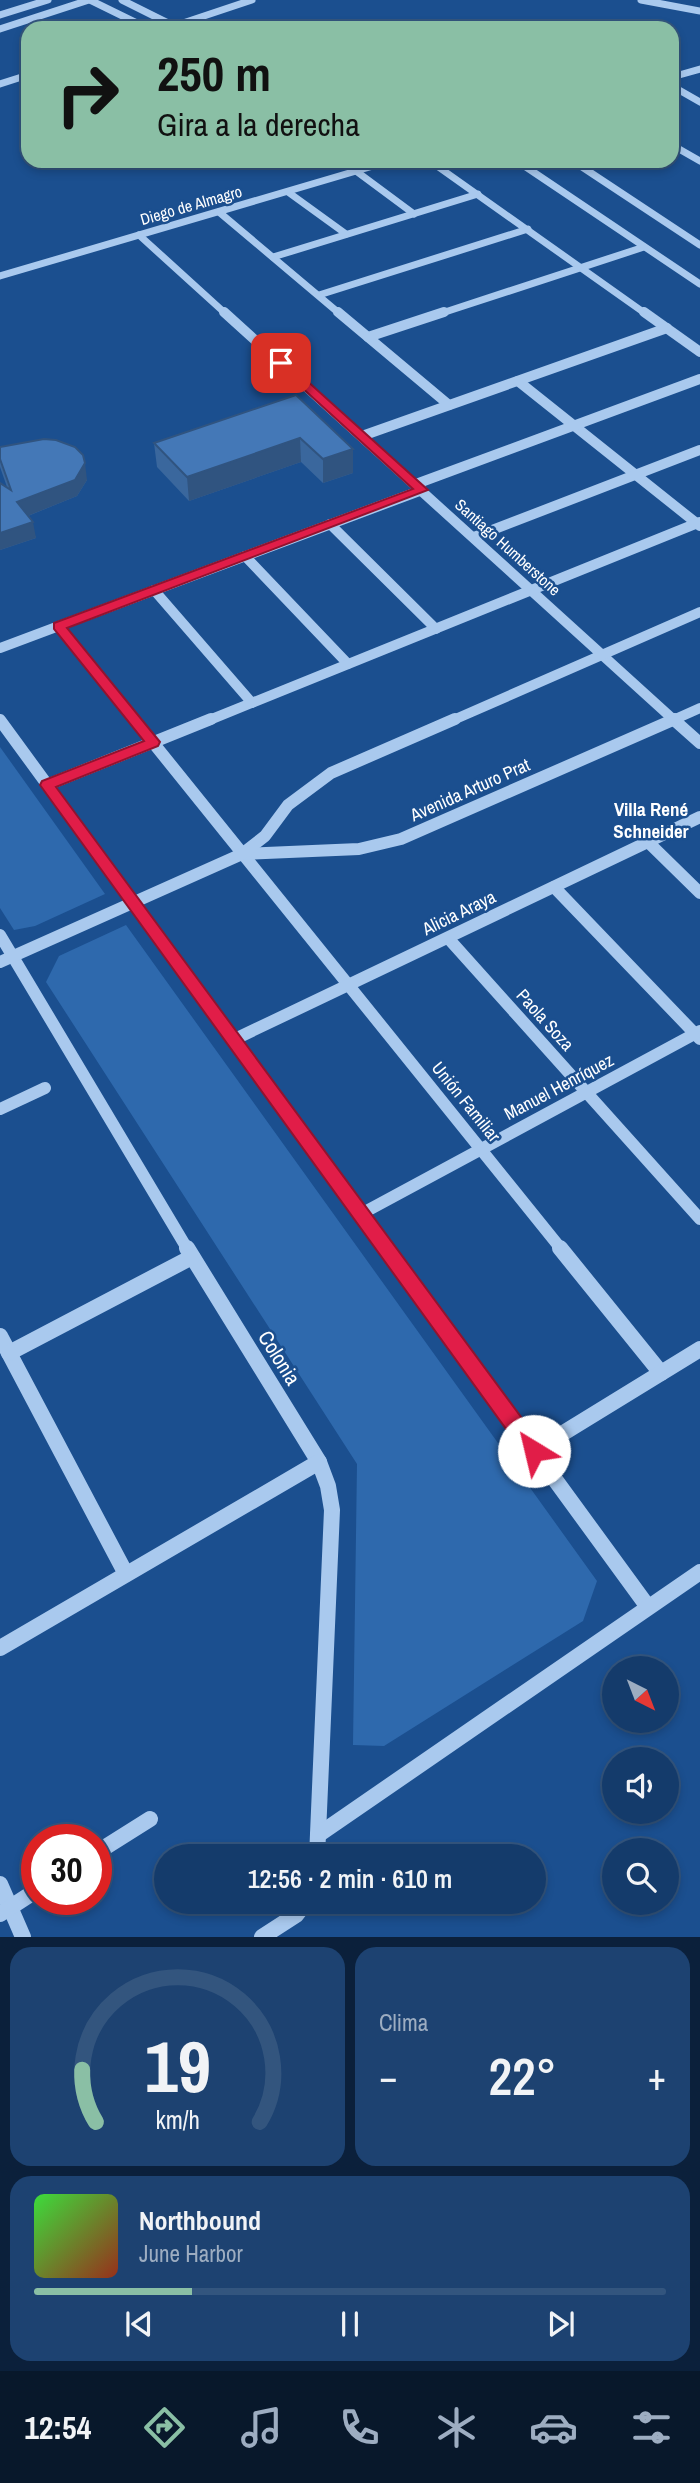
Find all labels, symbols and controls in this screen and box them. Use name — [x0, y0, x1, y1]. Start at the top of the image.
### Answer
text: 250 m — [157, 40, 271, 106]
icon: right — [42, 49, 133, 140]
text: Gira a la derecha — [157, 103, 360, 146]
street label: Diego de Almagro — [137, 180, 245, 230]
pin — [251, 333, 311, 393]
icon: arrive — [262, 344, 300, 382]
street label: Santiago Humberstone — [451, 494, 565, 600]
street label: Avenida Arturo Prat — [405, 752, 534, 828]
district label: Villa René Schneider — [613, 796, 689, 844]
street label: Alicia Araya — [417, 884, 500, 941]
street label: Paola Soza — [511, 983, 580, 1056]
street label: Manuel Henríquez — [500, 1047, 618, 1126]
street label: Unión Familiar — [426, 1056, 507, 1147]
street label: Colonia — [251, 1325, 308, 1391]
position arrow — [497, 1414, 571, 1488]
north arrow — [602, 1656, 679, 1732]
map controls — [602, 1656, 679, 1915]
button: sound — [602, 1747, 679, 1824]
speed limit sign: 30 — [21, 1824, 112, 1915]
button: search — [602, 1838, 679, 1915]
text: 12:56 · 2 min · 610 m — [248, 1861, 452, 1896]
text: Clima — [379, 2007, 428, 2038]
text: 19 — [144, 2018, 211, 2116]
text: 22° — [488, 2041, 557, 2111]
text: − — [379, 2051, 397, 2102]
text: + — [648, 2051, 666, 2102]
text: km/h — [155, 2103, 200, 2137]
text: Northbound — [139, 2203, 261, 2238]
text: June Harbor — [139, 2238, 243, 2269]
icon: previous — [120, 2305, 158, 2343]
icon: pause — [331, 2305, 369, 2343]
icon: next — [542, 2305, 580, 2343]
icon: directions — [140, 2403, 189, 2452]
icon: music — [237, 2403, 286, 2452]
icon: phone — [335, 2403, 384, 2452]
icon: climate — [432, 2403, 481, 2452]
icon: car — [529, 2403, 578, 2452]
icon: filters — [627, 2403, 676, 2452]
text: 12:54 — [24, 2406, 91, 2449]

